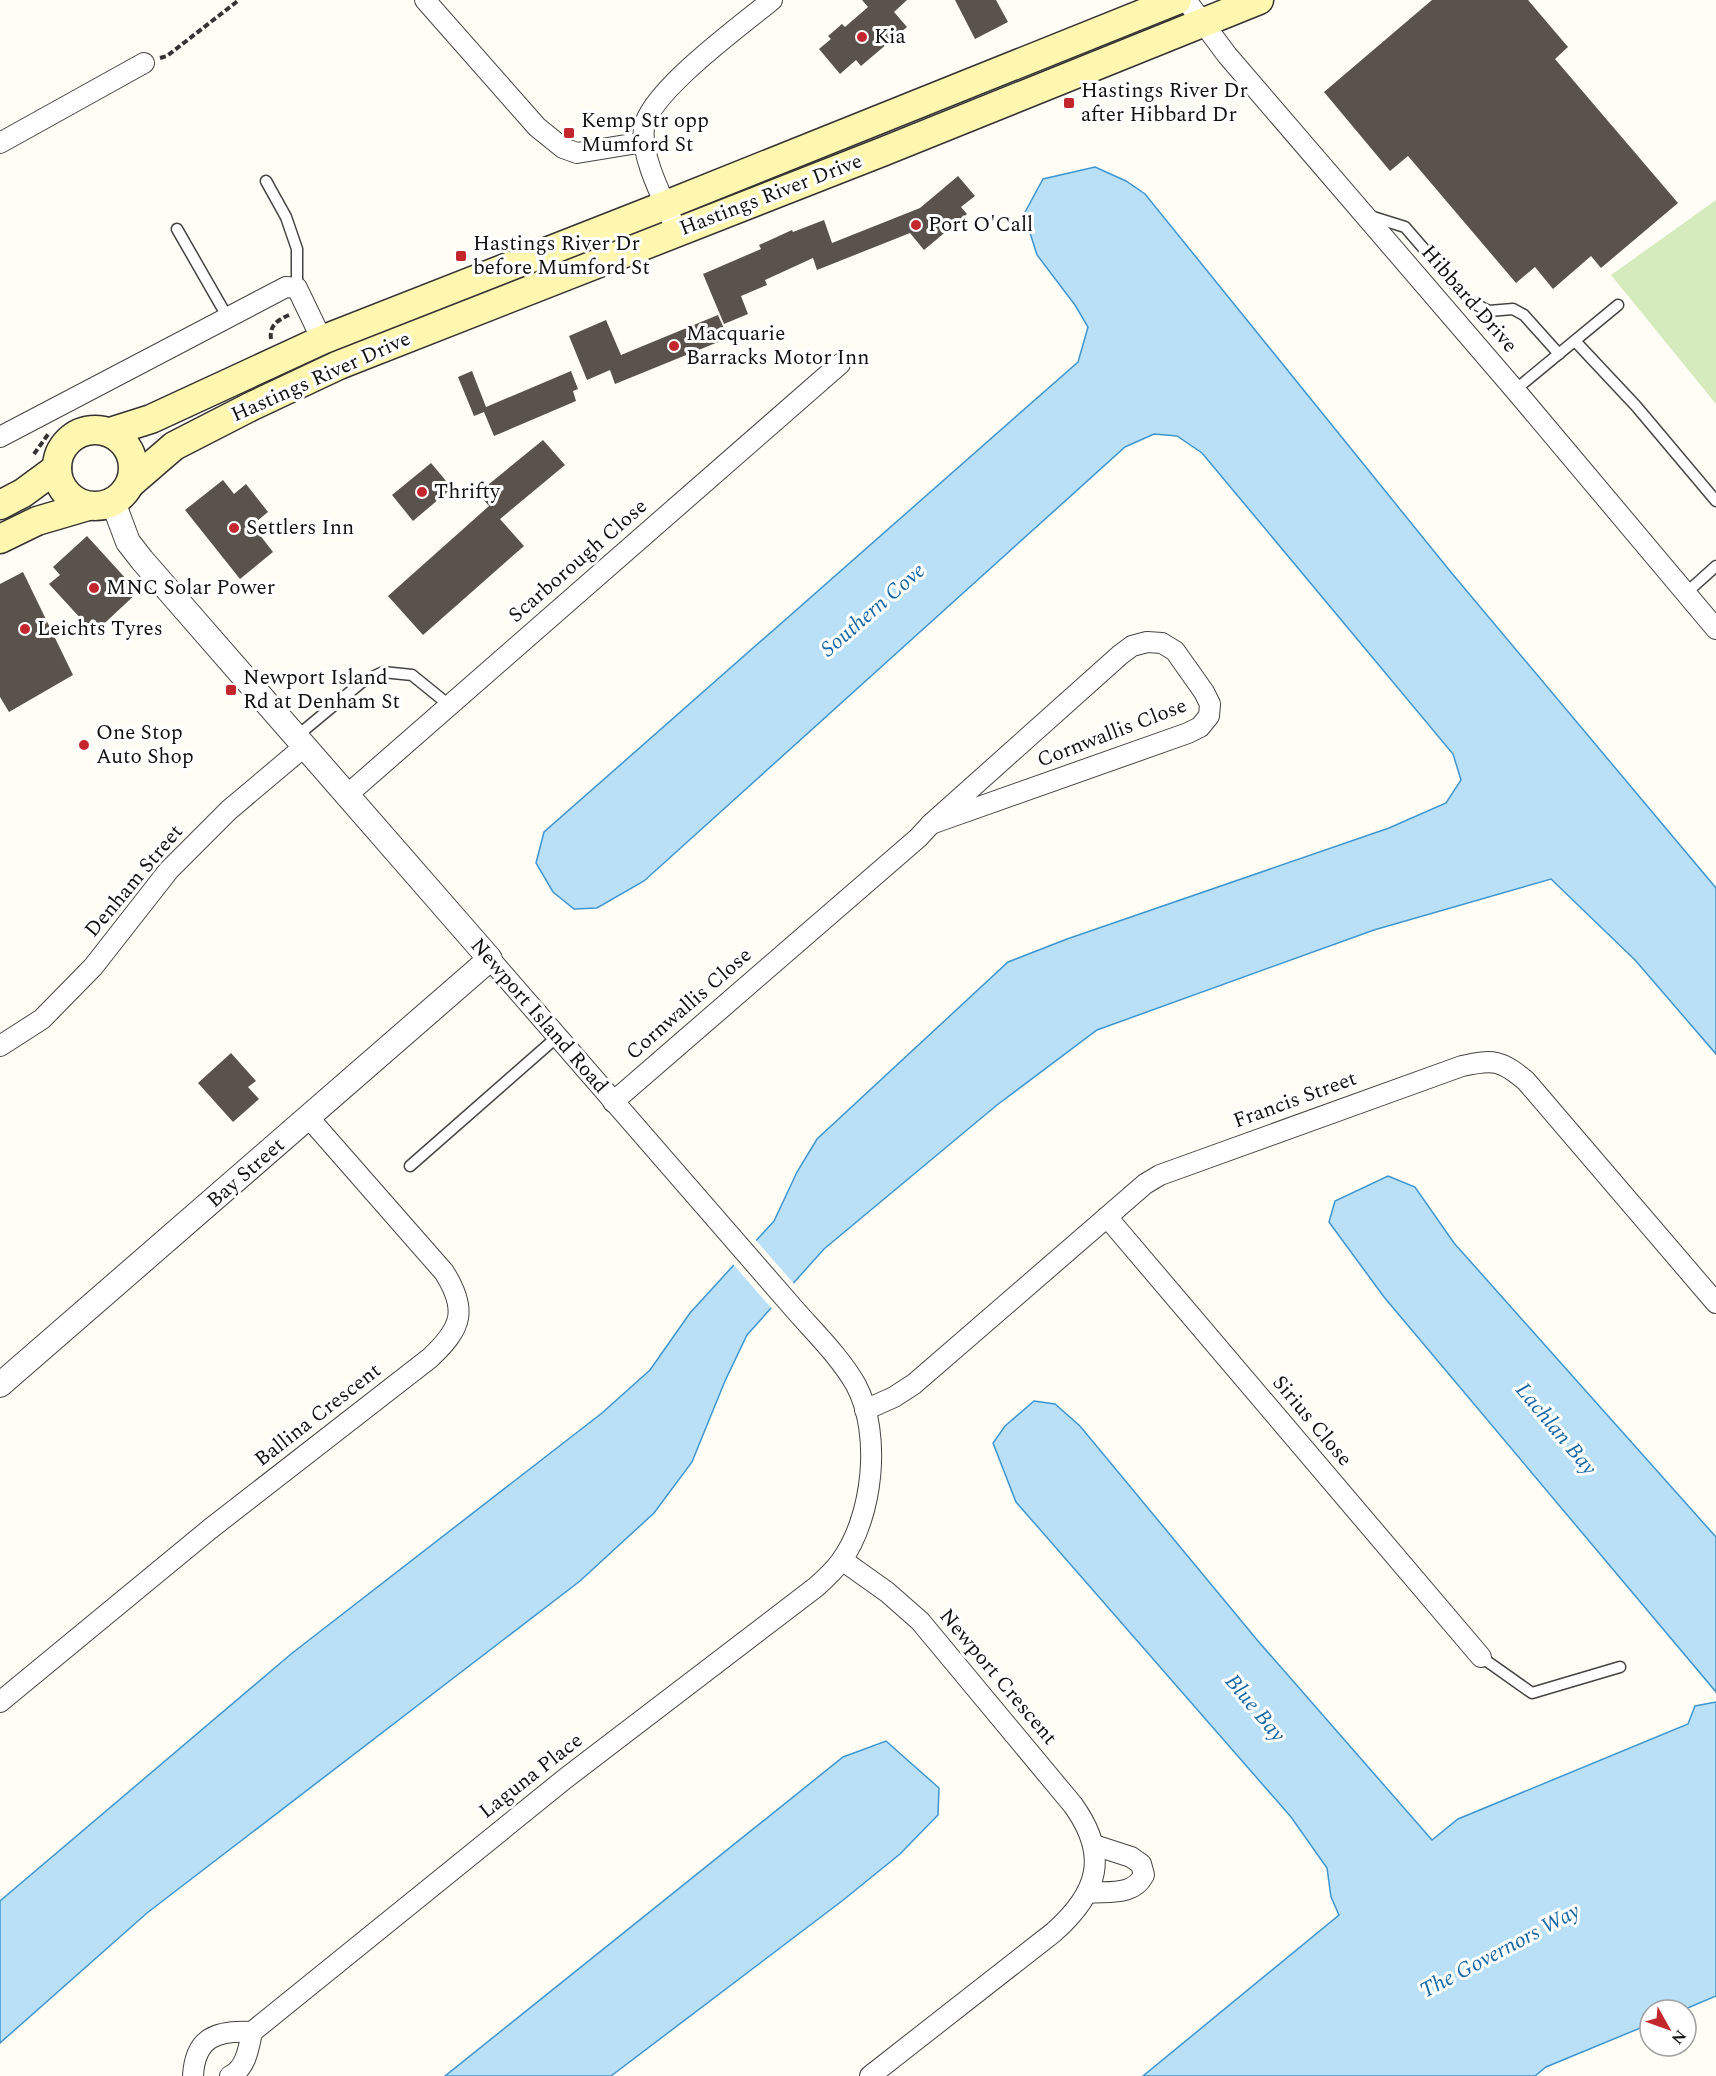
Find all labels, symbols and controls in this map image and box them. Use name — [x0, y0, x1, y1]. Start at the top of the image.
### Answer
place label: Kia — [874, 21, 906, 53]
marker: Kia — [855, 30, 869, 44]
place label: Hastings River Dr after Hibbard Dr — [1081, 75, 1248, 131]
marker: Hastings River Dr after Hibbard Dr — [1062, 96, 1076, 110]
place label: Kemp Str opp Mumford St — [581, 105, 709, 161]
marker: Kemp Str opp Mumford St — [562, 126, 576, 140]
street label: Hastings River Drive — [675, 145, 867, 245]
place label: Port O'Call — [928, 209, 1033, 241]
marker: Port O'Call — [909, 218, 923, 232]
place label: Hastings River Dr before Mumford St — [473, 228, 650, 284]
street label: Hibbard Drive — [1413, 238, 1525, 360]
marker: Hastings River Dr before Mumford St — [454, 249, 468, 263]
place label: Macquarie Barracks Motor Inn — [686, 318, 869, 374]
street label: Hastings River Drive — [226, 323, 416, 431]
marker: Macquarie Barracks Motor Inn — [667, 339, 681, 353]
place label: Thrifty — [434, 476, 501, 508]
marker: Thrifty — [415, 485, 429, 499]
street label: Scarborough Close — [501, 491, 655, 631]
place label: Settlers Inn — [246, 512, 354, 544]
marker: Settlers Inn — [227, 521, 241, 535]
water label: Southern Cove — [813, 555, 933, 665]
place label: MNC Solar Power — [106, 572, 275, 604]
marker: MNC Solar Power — [87, 581, 101, 595]
place label: Leichts Tyres — [37, 613, 163, 645]
marker: Leichts Tyres — [18, 622, 32, 636]
place label: Newport Island Rd at Denham St — [243, 662, 400, 718]
marker: Newport Island Rd at Denham St — [224, 683, 238, 697]
street label: Cornwallis Close — [1032, 690, 1192, 776]
place label: One Stop Auto Shop — [96, 717, 194, 773]
marker: One Stop Auto Shop — [77, 738, 91, 752]
street label: Denham Street — [77, 817, 191, 945]
street label: Newport Island Road — [462, 931, 616, 1101]
street label: Cornwallis Close — [619, 940, 759, 1068]
street label: Francis Street — [1229, 1063, 1361, 1137]
street label: Bay Street — [200, 1130, 292, 1216]
street label: Ballina Crescent — [248, 1355, 388, 1475]
street label: Sirius Close — [1264, 1368, 1360, 1474]
water label: Lachlan Bay — [1507, 1375, 1605, 1483]
street label: Newport Crescent — [931, 1602, 1065, 1752]
water label: Blue Bay — [1217, 1667, 1294, 1749]
street label: Laguna Place — [472, 1725, 590, 1827]
water label: The Governors Way — [1414, 1895, 1586, 2007]
north arrow — [1638, 1998, 1698, 2058]
text: N — [1665, 2024, 1692, 2050]

